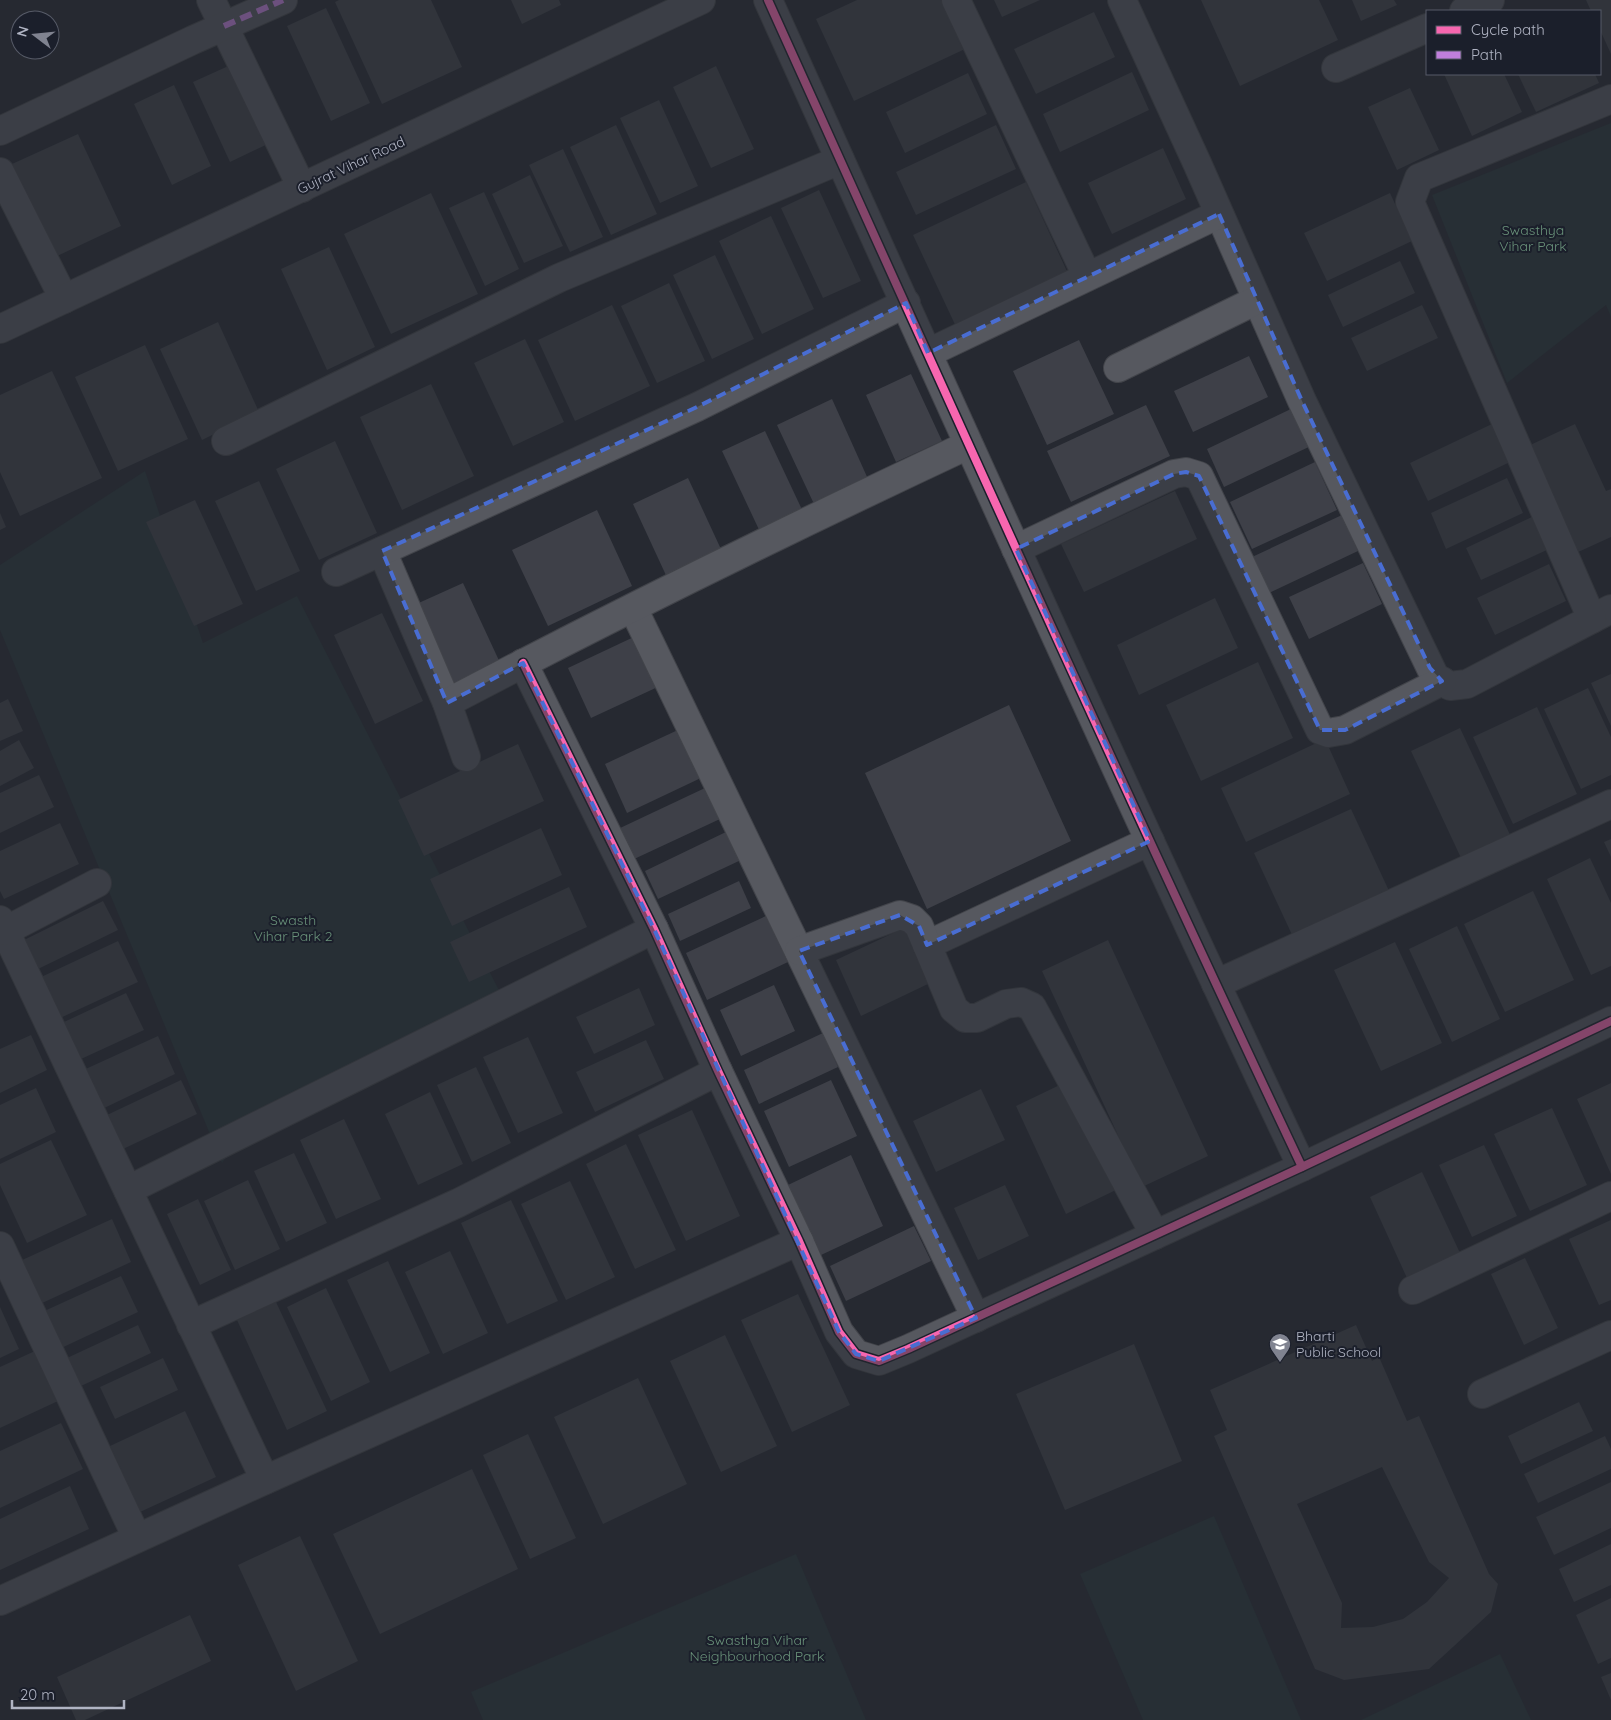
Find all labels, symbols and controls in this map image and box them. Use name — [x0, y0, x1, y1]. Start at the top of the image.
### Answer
north arrow — [10, 10, 60, 60]
legend — [1426, 10, 1601, 75]
text: Cycle path — [1471, 20, 1545, 39]
text: N — [12, 24, 33, 39]
text: Path — [1471, 45, 1503, 64]
street label: Gujrat Vihar Road — [294, 132, 408, 198]
park label: Swasthya Vihar Park — [1499, 221, 1567, 255]
park label: Swasth Vihar Park 2 — [253, 911, 333, 945]
place label: Bharti Public School — [1296, 1327, 1381, 1361]
school or university icon: Bharti Public School — [1268, 1332, 1292, 1363]
park label: Swasthya Vihar Neighbourhood Park — [690, 1631, 824, 1665]
scale bar — [12, 1678, 125, 1710]
text: 20 m — [20, 1685, 55, 1704]

